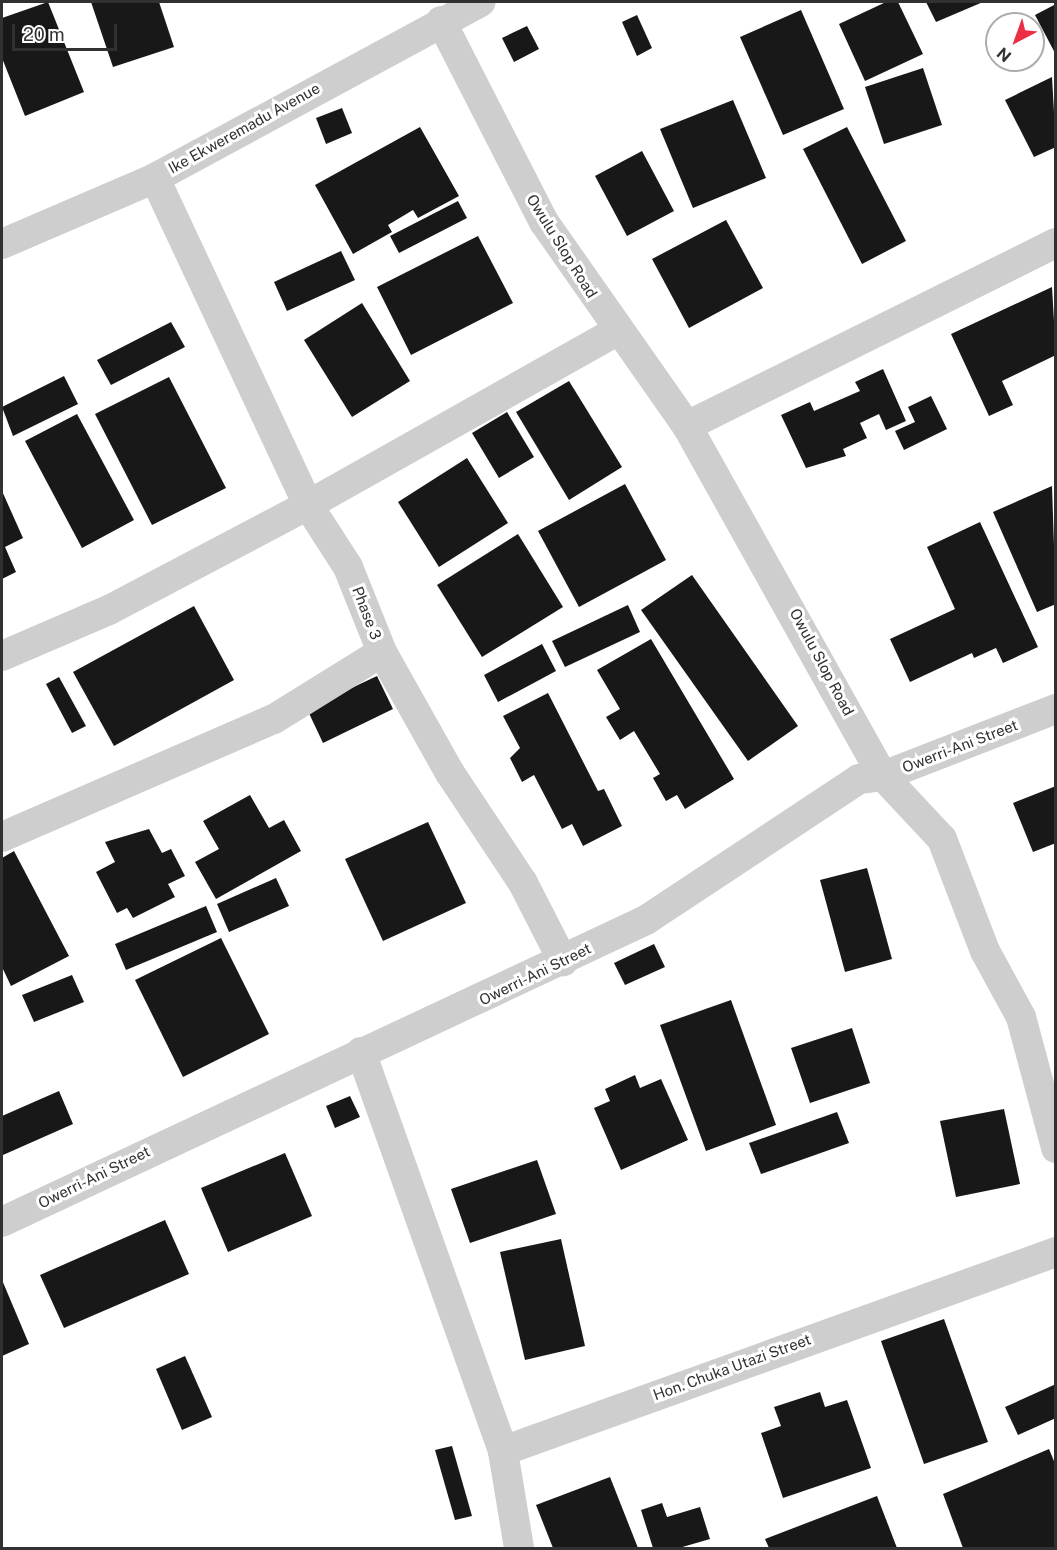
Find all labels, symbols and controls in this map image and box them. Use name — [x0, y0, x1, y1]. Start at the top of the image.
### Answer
scale bar — [15, 12, 120, 50]
north arrow — [985, 12, 1045, 72]
text: 20 m — [23, 24, 65, 45]
text: N — [993, 43, 1015, 66]
street label: Ike Ekweremadu Avenue — [165, 79, 323, 177]
street label: Owulu Slop Road — [523, 191, 601, 301]
street label: Phase 3 — [349, 584, 385, 642]
street label: Owulu Slop Road — [786, 605, 858, 719]
street label: Owerri-Ani Street — [900, 716, 1020, 776]
street label: Owerri-Ani Street — [476, 939, 594, 1009]
street label: Owerri-Ani Street — [35, 1142, 153, 1212]
street label: Hon. Chuka Utazi Street — [651, 1330, 813, 1404]

